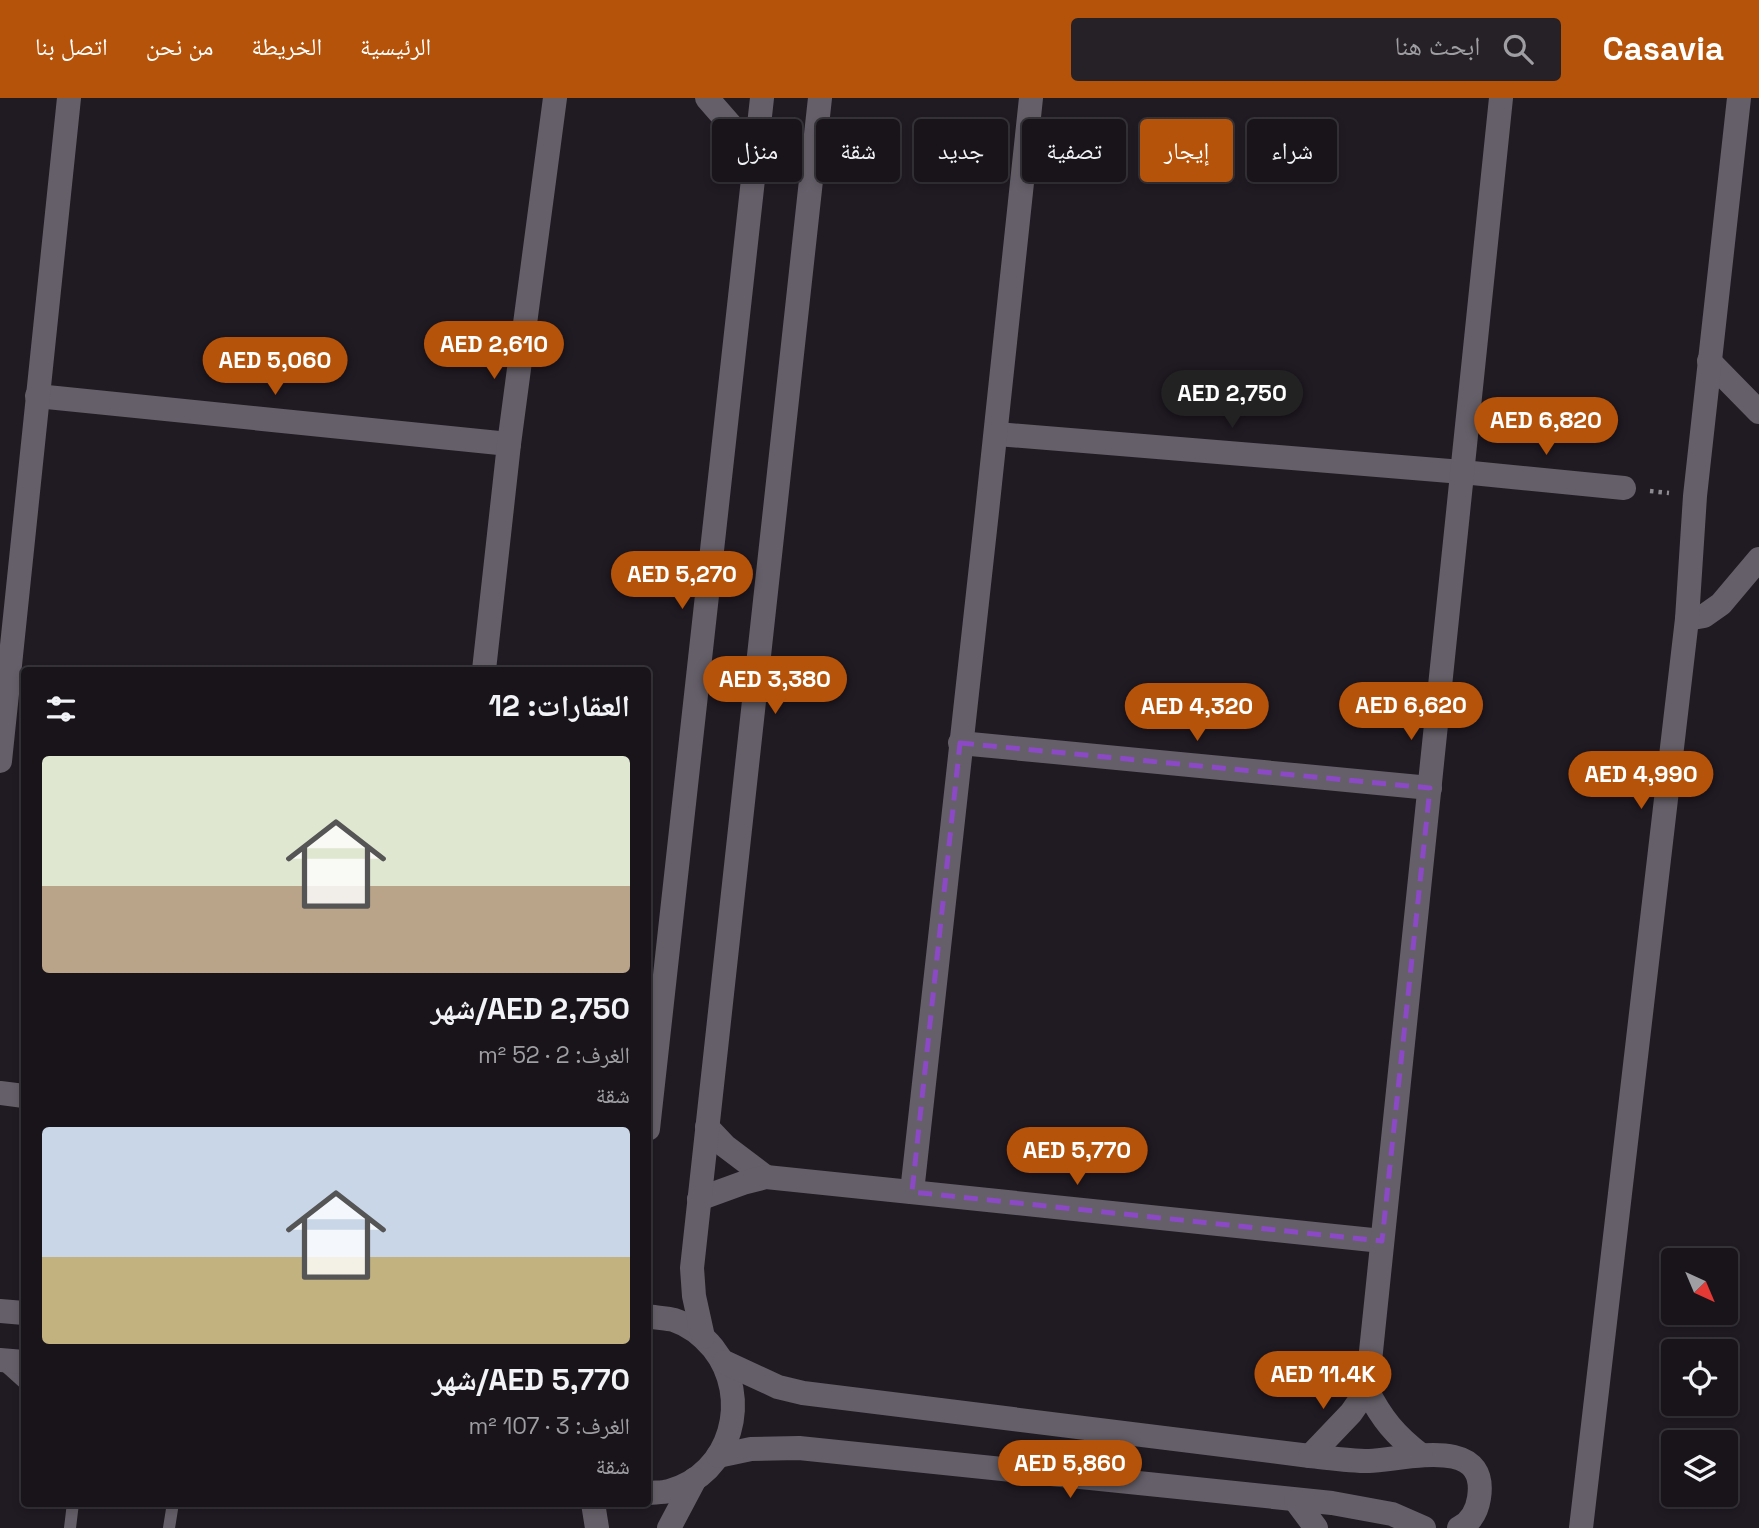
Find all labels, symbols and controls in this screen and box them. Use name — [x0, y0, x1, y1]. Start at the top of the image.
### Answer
search box — [1071, 18, 1561, 81]
text: Casavia — [1603, 28, 1724, 70]
text: ابحث هنا — [1395, 29, 1481, 63]
icon: search — [1499, 30, 1537, 68]
text: اتصل بنا — [35, 31, 108, 62]
text: من نحن — [146, 31, 213, 62]
text: الخريطة — [251, 31, 322, 62]
text: الرئيسية — [360, 31, 431, 62]
chip: منزل — [712, 119, 802, 182]
chip: شقة — [816, 119, 900, 182]
chip: جديد — [914, 119, 1008, 182]
chip: تصفية — [1022, 119, 1126, 182]
chip: إيجار — [1140, 119, 1233, 182]
chip: شراء — [1247, 119, 1337, 182]
pin: AED 2,610 — [414, 322, 574, 381]
text: AED 2,610 — [440, 329, 548, 359]
pin: AED 5,060 — [195, 338, 355, 397]
text: AED 5,060 — [219, 345, 331, 375]
pin: AED 2,750 — [1152, 370, 1312, 430]
text: AED 2,750 — [1177, 378, 1287, 408]
pin: AED 6,820 — [1466, 398, 1626, 457]
text: AED 6,820 — [1490, 405, 1602, 435]
pin: AED 5,270 — [602, 552, 762, 611]
text: AED 5,270 — [627, 559, 737, 589]
pin: AED 3,380 — [695, 656, 855, 716]
text: AED 3,380 — [719, 664, 831, 694]
pin: AED 6,620 — [1331, 682, 1491, 742]
pin: AED 4,320 — [1117, 684, 1277, 743]
text: العقارات: 12 — [489, 686, 630, 725]
icon: filters — [42, 690, 80, 728]
text: AED 6,620 — [1355, 690, 1467, 720]
text: AED 4,320 — [1141, 691, 1253, 721]
pin: AED 4,990 — [1561, 752, 1721, 811]
text: AED 4,990 — [1584, 759, 1698, 789]
icon: home — [273, 801, 399, 927]
text: AED 2,750/شهر — [431, 989, 630, 1028]
text: الغرف: 2 · 52 m² — [478, 1040, 630, 1070]
text: شقة — [596, 1080, 630, 1110]
pin: AED 5,770 — [997, 1128, 1157, 1187]
text: AED 5,770 — [1023, 1135, 1131, 1165]
icon: home — [273, 1172, 399, 1298]
north arrow — [1661, 1248, 1738, 1325]
map controls — [1661, 1248, 1738, 1507]
button: locate — [1661, 1339, 1738, 1416]
pin: AED 11.4K — [1243, 1352, 1403, 1411]
text: AED 11.4K — [1270, 1359, 1376, 1389]
text: AED 5,770/شهر — [432, 1360, 630, 1399]
text: الغرف: 3 · 107 m² — [469, 1411, 630, 1441]
button: layers — [1661, 1430, 1738, 1507]
pin: AED 5,860 — [990, 1440, 1150, 1500]
text: AED 5,860 — [1014, 1448, 1126, 1478]
text: شقة — [596, 1451, 630, 1481]

